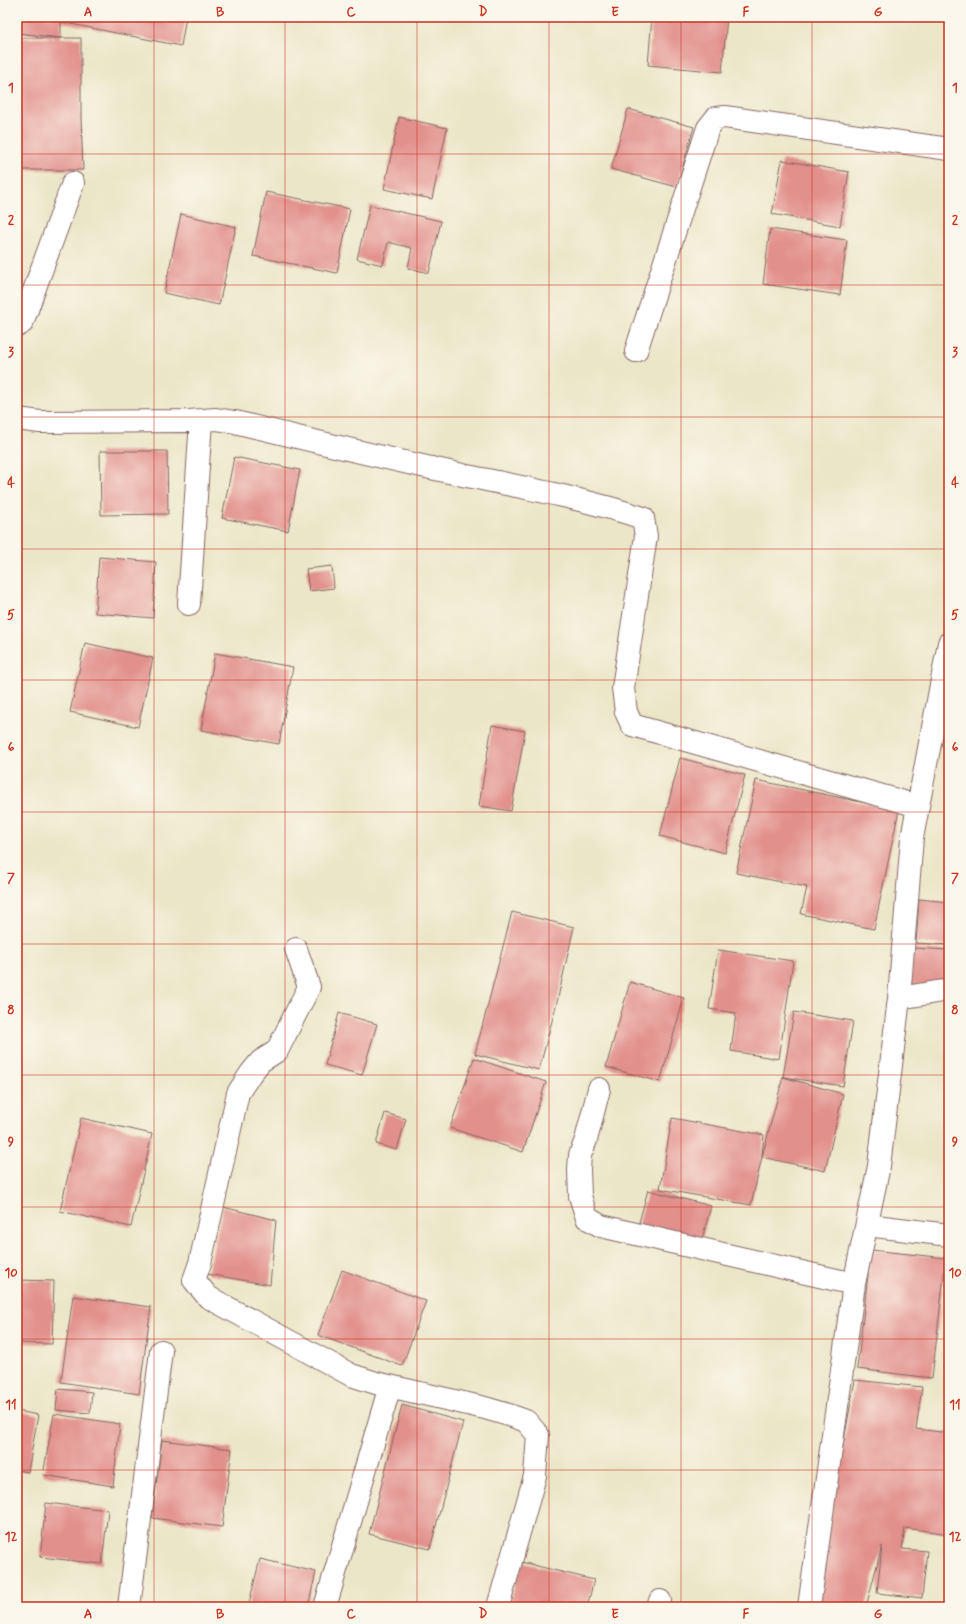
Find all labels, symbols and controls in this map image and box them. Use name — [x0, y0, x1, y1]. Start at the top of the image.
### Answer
text: A — [84, 4, 92, 21]
text: B — [216, 4, 225, 21]
text: C — [346, 4, 356, 21]
text: D — [479, 4, 488, 21]
text: E — [611, 4, 619, 21]
text: F — [743, 4, 750, 21]
text: G — [874, 4, 883, 21]
text: 1 — [8, 80, 14, 97]
text: 1 — [952, 80, 958, 97]
text: 2 — [8, 212, 15, 229]
text: 2 — [952, 212, 959, 229]
text: 3 — [8, 344, 14, 361]
text: 3 — [952, 344, 958, 361]
text: 4 — [7, 475, 15, 492]
text: 4 — [951, 475, 959, 492]
text: 5 — [7, 607, 15, 624]
text: 5 — [951, 607, 959, 624]
text: 6 — [8, 739, 15, 756]
text: 6 — [952, 739, 959, 756]
text: 7 — [7, 870, 15, 887]
text: 7 — [951, 870, 959, 887]
text: 8 — [7, 1002, 15, 1019]
text: 8 — [951, 1002, 959, 1019]
text: 9 — [8, 1134, 15, 1151]
text: 9 — [952, 1134, 959, 1151]
text: 10 — [4, 1265, 18, 1282]
text: 10 — [948, 1265, 962, 1282]
text: 11 — [5, 1397, 17, 1414]
text: 11 — [949, 1397, 961, 1414]
text: 12 — [5, 1529, 17, 1546]
text: 12 — [949, 1529, 961, 1546]
text: A — [84, 1606, 92, 1623]
text: B — [216, 1606, 225, 1623]
text: C — [346, 1606, 356, 1623]
text: D — [479, 1606, 488, 1623]
text: E — [611, 1606, 619, 1623]
text: F — [743, 1606, 750, 1623]
text: G — [874, 1606, 883, 1623]

